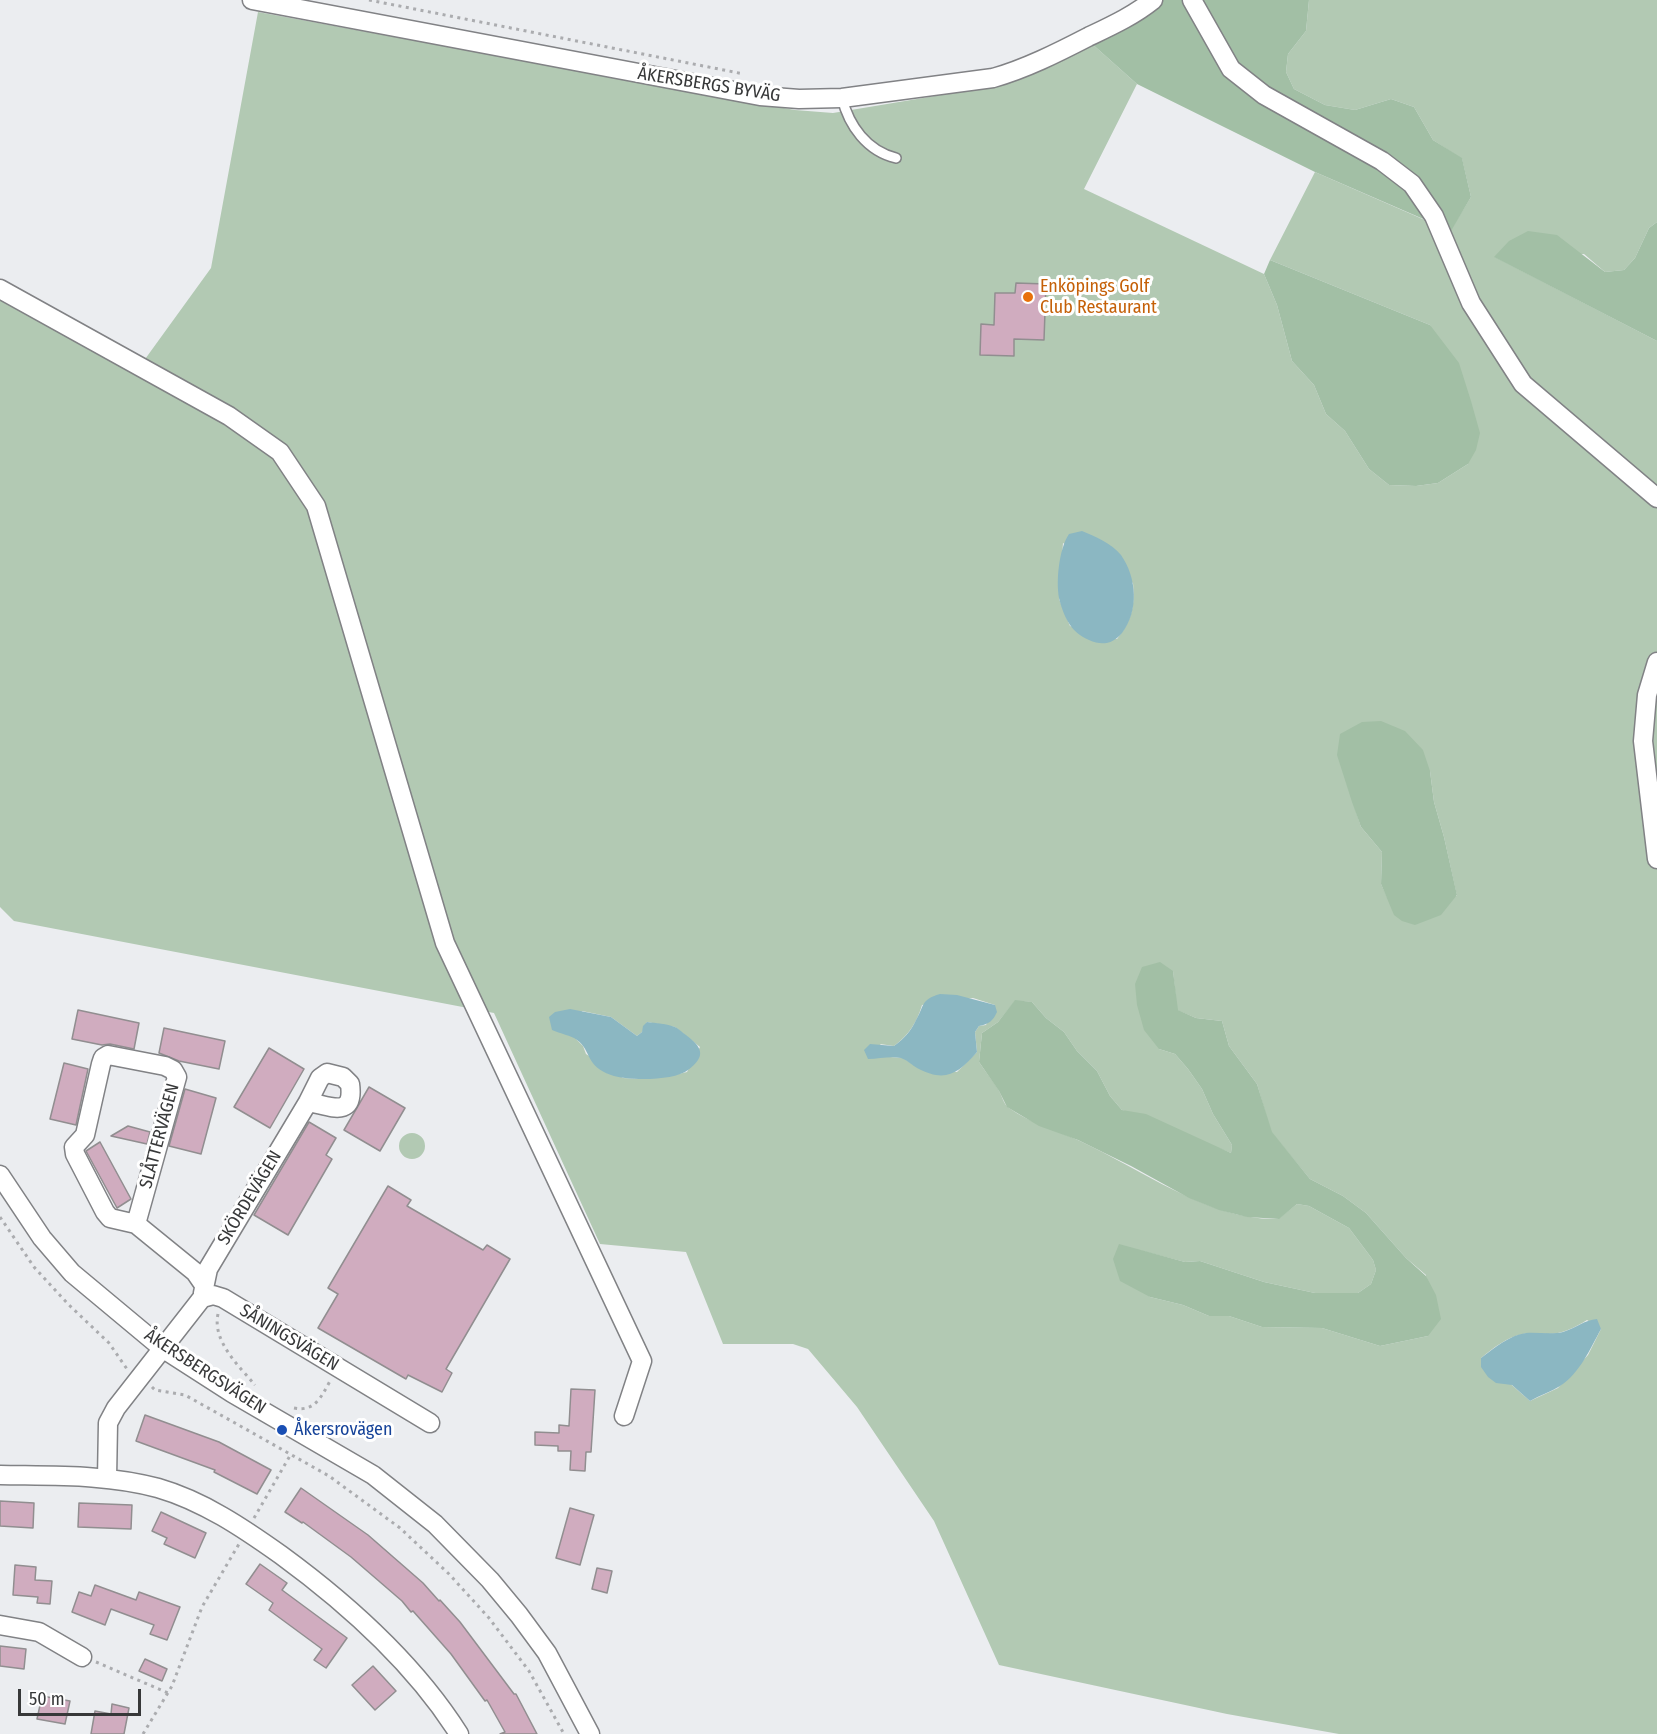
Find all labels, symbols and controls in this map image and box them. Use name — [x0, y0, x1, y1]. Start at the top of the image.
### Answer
street label: ÅKERSBERGS BYVÄG — [636, 63, 782, 107]
place label: Enköpings Golf Club Restaurant — [1040, 276, 1157, 318]
marker: Enköpings Golf Club Restaurant — [1021, 290, 1035, 304]
street label: SLÅTTERVÄGEN — [136, 1081, 184, 1191]
street label: SKÖRDEVÄGEN — [213, 1147, 287, 1249]
street label: SÅNINGSVÄGEN — [236, 1300, 342, 1376]
street label: ÅKERSBERGSVÄGEN — [140, 1325, 270, 1419]
place label: Åkersrovägen — [294, 1419, 392, 1441]
marker: Åkersrovägen — [275, 1423, 289, 1437]
scale bar — [21, 1677, 144, 1715]
text: 50 m — [29, 1688, 65, 1710]

